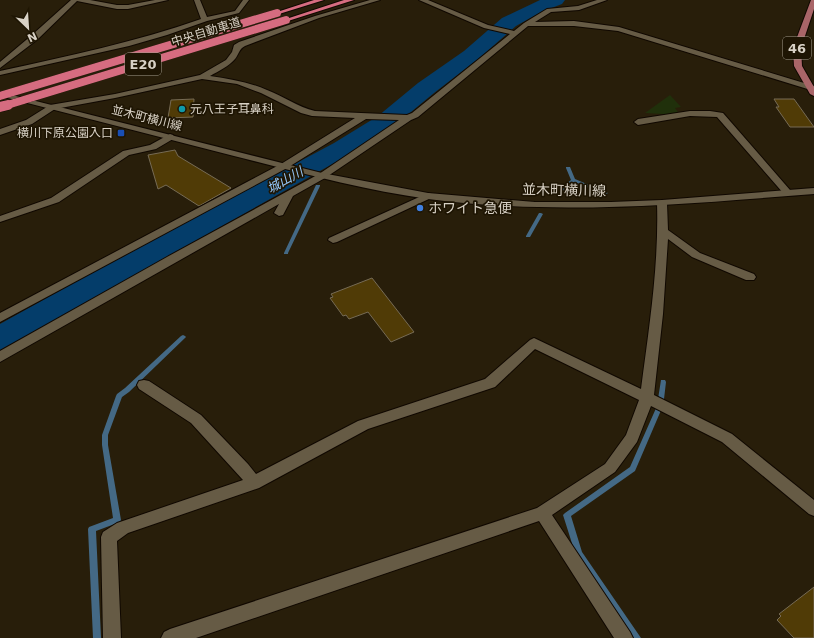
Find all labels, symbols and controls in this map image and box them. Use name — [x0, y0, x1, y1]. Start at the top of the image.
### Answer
north arrow — [8, 8, 48, 48]
street label: 中央自動車道 — [170, 15, 242, 49]
text: N — [25, 29, 39, 44]
road number: 46 — [783, 37, 811, 59]
road number: E20 — [125, 53, 161, 75]
street label: 並木町横川線 — [110, 102, 184, 134]
place label: 元八王子耳鼻科 — [190, 102, 274, 116]
marker: 元八王子耳鼻科 — [177, 104, 187, 114]
place label: 横川下原公園入口 — [17, 126, 113, 140]
marker: 横川下原公園入口 — [116, 128, 126, 138]
water label: 城山川 — [264, 163, 307, 196]
street label: 並木町横川線 — [522, 181, 606, 199]
place label: ホワイト急便 — [428, 200, 512, 216]
marker: ホワイト急便 — [415, 203, 425, 213]

